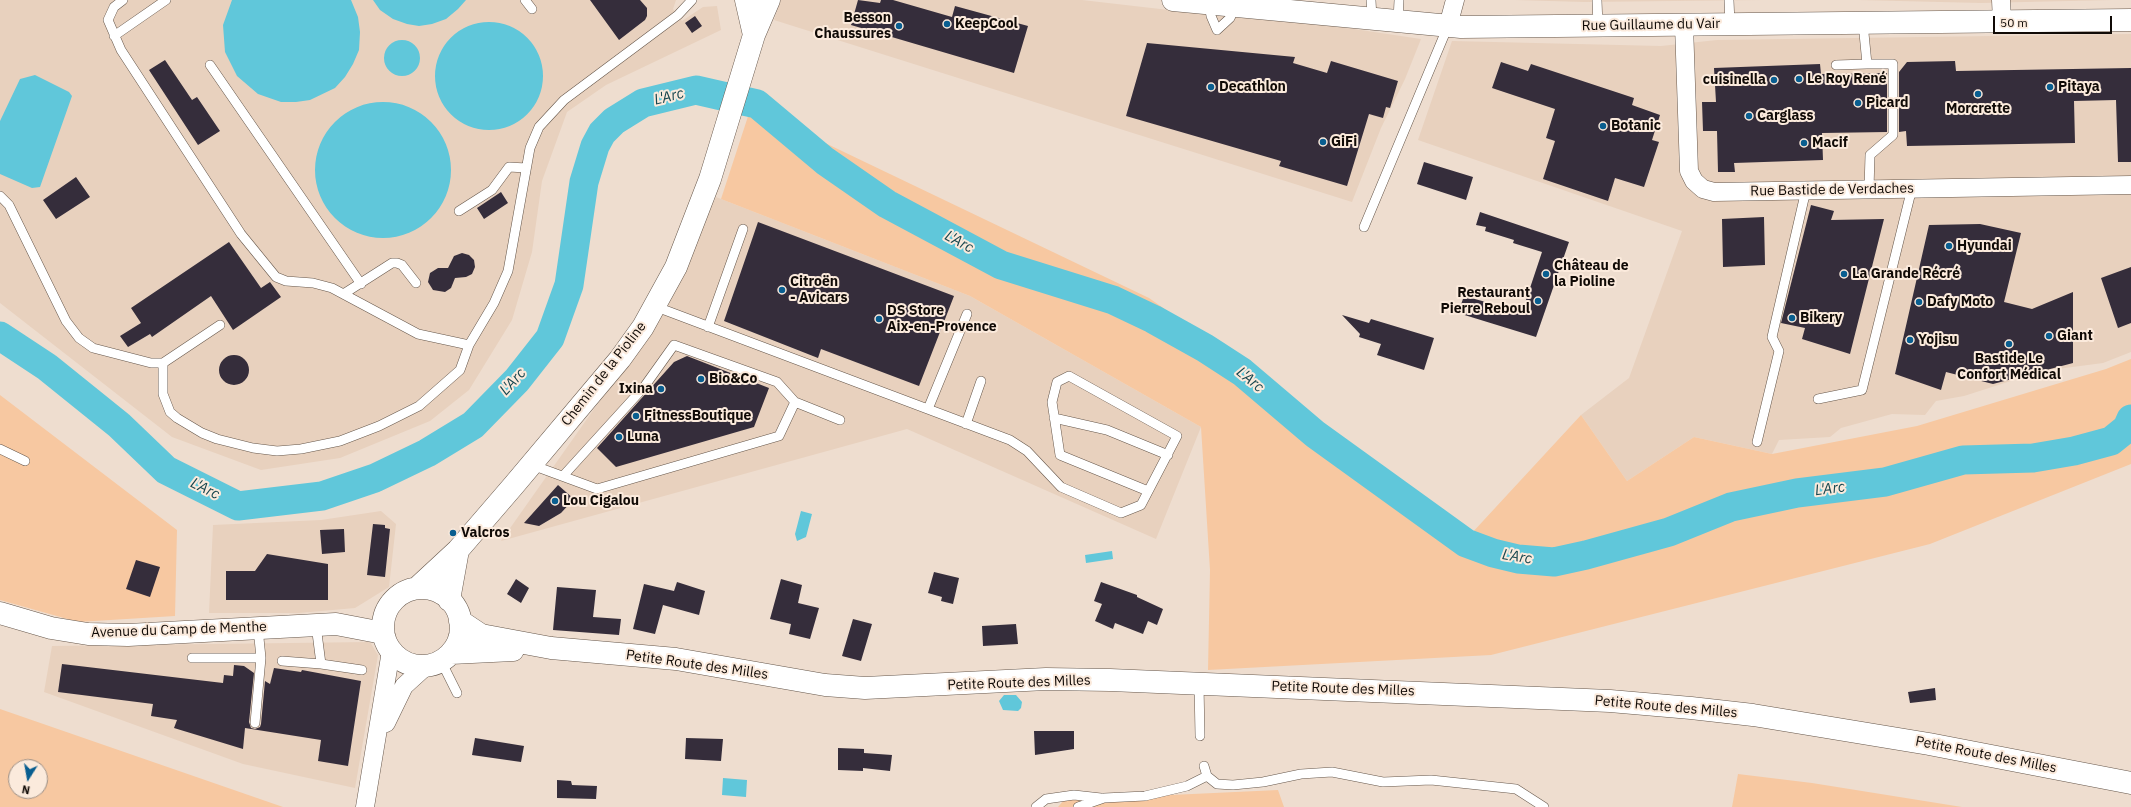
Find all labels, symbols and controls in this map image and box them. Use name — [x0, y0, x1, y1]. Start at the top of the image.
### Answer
scale bar — [1995, 8, 2114, 34]
place label: Besson Chaussures — [814, 10, 891, 42]
street label: Rue Guillaume du Vair — [1581, 15, 1721, 35]
text: 50 m — [2000, 15, 2028, 30]
place label: KeepCool — [955, 16, 1018, 32]
marker: KeepCool — [942, 19, 952, 29]
marker: Besson Chaussures — [894, 21, 904, 31]
place label: Le Roy René — [1807, 71, 1887, 87]
place label: cuisinella — [1703, 72, 1766, 88]
marker: Le Roy René — [1794, 74, 1804, 84]
marker: cuisinella — [1769, 75, 1779, 85]
place label: Decathlon — [1219, 79, 1286, 95]
place label: Pitaya — [2058, 79, 2100, 95]
marker: Decathlon — [1206, 82, 1216, 92]
marker: Pitaya — [2045, 82, 2055, 92]
water label: L'Arc — [652, 85, 686, 109]
marker: Morcrette — [1973, 89, 1983, 99]
place label: Picard — [1866, 95, 1909, 111]
marker: Picard — [1853, 98, 1863, 108]
place label: Morcrette — [1946, 101, 2010, 117]
place label: Carglass — [1757, 108, 1813, 124]
marker: Carglass — [1744, 111, 1754, 121]
place label: Botanic — [1611, 118, 1661, 134]
marker: Botanic — [1598, 121, 1608, 131]
place label: GiFi — [1331, 134, 1357, 150]
place label: Macif — [1812, 135, 1848, 151]
marker: GiFi — [1318, 137, 1328, 147]
marker: Macif — [1799, 138, 1809, 148]
street label: Rue Bastide de Verdaches — [1750, 180, 1914, 200]
water label: L'Arc — [941, 227, 977, 257]
place label: Hyundai — [1957, 238, 2012, 254]
marker: Hyundai — [1944, 241, 1954, 251]
place label: Château de la Pioline — [1554, 258, 1629, 290]
place label: La Grande Récré — [1852, 266, 1960, 282]
marker: Château de la Pioline — [1541, 269, 1551, 279]
marker: La Grande Récré — [1839, 269, 1849, 279]
place label: Citroën - Avicars — [790, 274, 848, 306]
marker: Citroën - Avicars — [777, 285, 787, 295]
place label: Restaurant Pierre Reboul — [1440, 285, 1530, 318]
place label: Dafy Moto — [1927, 294, 1993, 310]
marker: Restaurant Pierre Reboul — [1533, 296, 1543, 306]
marker: Dafy Moto — [1914, 297, 1924, 307]
place label: DS Store Aix-en-Provence — [887, 303, 997, 336]
place label: Bikery — [1800, 310, 1842, 326]
marker: Bikery — [1787, 313, 1797, 323]
marker: DS Store Aix-en-Provence — [874, 314, 884, 324]
street label: Chemin de la Pioline — [558, 318, 650, 430]
place label: Giant — [2057, 328, 2093, 344]
marker: Giant — [2044, 331, 2054, 341]
place label: Yojisu — [1918, 332, 1958, 348]
marker: Yojisu — [1905, 335, 1915, 345]
marker: Bastide Le Confort Médical — [2004, 339, 2014, 349]
place label: Bastide Le Confort Médical — [1957, 351, 2061, 384]
water label: L'Arc — [1233, 364, 1267, 396]
water label: L'Arc — [496, 365, 530, 399]
place label: Bio&Co — [709, 371, 757, 387]
marker: Bio&Co — [696, 374, 706, 384]
place label: Ixina — [619, 381, 653, 397]
marker: Ixina — [656, 384, 666, 394]
place label: FitnessBoutique — [644, 408, 751, 424]
marker: FitnessBoutique — [631, 411, 641, 421]
place label: Luna — [627, 429, 659, 445]
marker: Luna — [614, 432, 624, 442]
water label: L'Arc — [187, 474, 223, 504]
water label: L'Arc — [1814, 478, 1846, 500]
place label: Lou Cigalou — [563, 493, 639, 509]
marker: Lou Cigalou — [550, 496, 560, 506]
place label: Valcros — [461, 525, 510, 541]
marker: Valcros — [448, 528, 458, 538]
water label: L'Arc — [1501, 546, 1533, 568]
street label: Avenue du Camp de Menthe — [91, 619, 267, 641]
street label: Petite Route des Milles — [625, 647, 769, 683]
street label: Petite Route des Milles — [947, 672, 1091, 694]
street label: Petite Route des Milles — [1271, 678, 1415, 700]
street label: Petite Route des Milles — [1594, 692, 1738, 722]
street label: Petite Route des Milles — [1914, 733, 2058, 777]
north arrow — [8, 759, 48, 799]
text: N — [21, 782, 31, 797]

